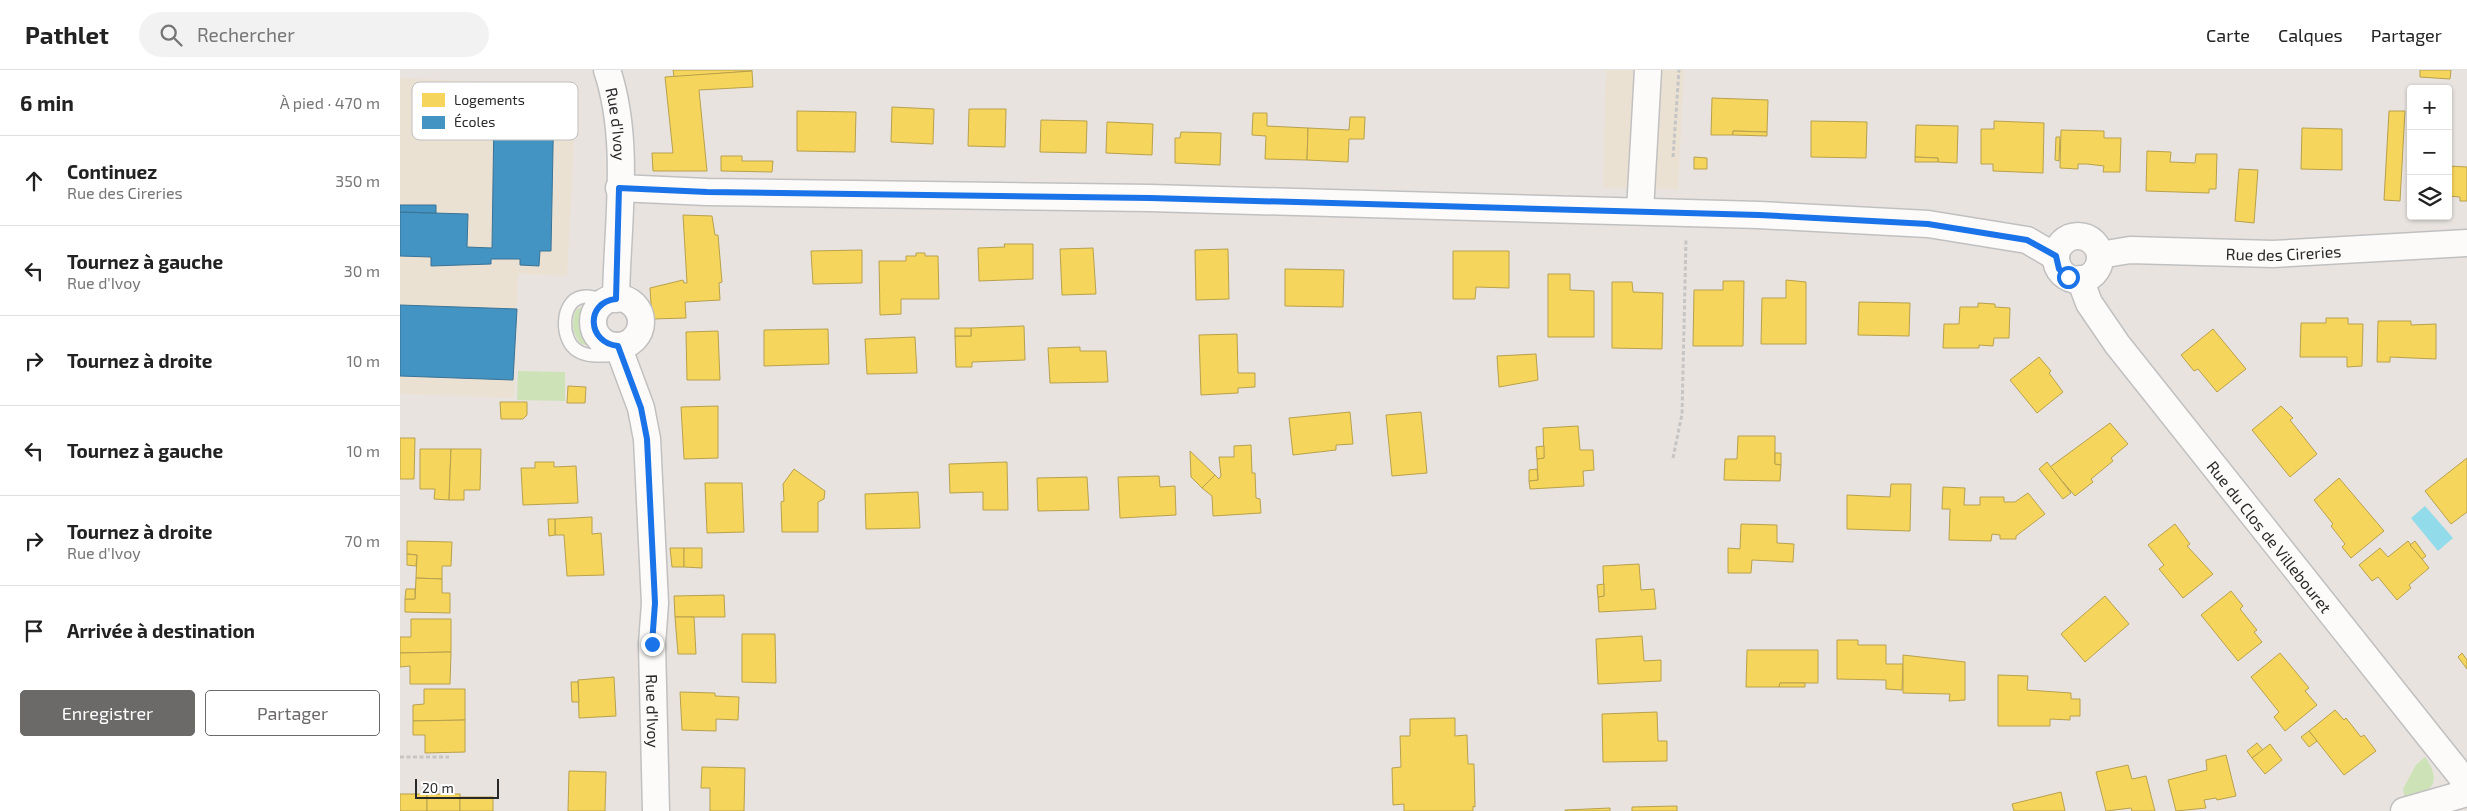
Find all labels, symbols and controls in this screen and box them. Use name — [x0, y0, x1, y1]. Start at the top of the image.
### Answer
search box — [139, 12, 489, 57]
text: Pathlet — [25, 20, 109, 49]
icon: search — [157, 21, 185, 49]
text: Rechercher — [197, 23, 295, 46]
text: Carte — [2206, 24, 2250, 46]
text: Calques — [2278, 24, 2343, 46]
text: Partager — [2371, 24, 2442, 46]
legend — [412, 82, 578, 140]
street label: Rue d'Ivoy — [603, 85, 630, 161]
map controls — [2407, 85, 2452, 220]
button: + — [2407, 85, 2452, 130]
text: 6 min — [20, 90, 74, 115]
text: Logements — [454, 91, 525, 108]
text: À pied · 470 m — [280, 93, 380, 112]
text: Écoles — [454, 113, 495, 130]
button: − — [2407, 130, 2452, 175]
text: Continuez — [67, 160, 157, 183]
icon: ahead — [20, 167, 48, 195]
text: 350 m — [335, 171, 380, 190]
button: layers — [2407, 175, 2452, 220]
text: Rue des Cireries — [67, 183, 183, 202]
street label: Rue des Cireries — [2225, 241, 2342, 264]
text: Tournez à gauche — [67, 250, 223, 273]
icon: left — [20, 257, 48, 285]
text: 30 m — [344, 261, 380, 280]
route start — [2057, 266, 2080, 289]
text: Rue d'Ivoy — [67, 273, 141, 292]
icon: right — [20, 347, 48, 375]
text: Tournez à droite — [67, 349, 213, 372]
text: 10 m — [346, 351, 380, 370]
icon: left — [20, 437, 48, 465]
text: Tournez à gauche — [67, 439, 223, 462]
text: 10 m — [346, 441, 380, 460]
street label: Rue du Clos de Villebouret — [2204, 456, 2336, 616]
text: Tournez à droite — [67, 520, 213, 543]
icon: right — [20, 527, 48, 555]
text: 70 m — [345, 531, 380, 550]
text: Rue d'Ivoy — [67, 543, 141, 562]
icon: arrive — [20, 617, 48, 645]
text: Arrivée à destination — [67, 619, 255, 642]
route end — [641, 633, 664, 656]
street label: Rue d'Ivoy — [643, 674, 664, 749]
button: Enregistrer — [20, 690, 195, 736]
button: Partager — [205, 690, 380, 736]
scale bar — [415, 776, 499, 799]
text: 20 m — [422, 779, 454, 796]

